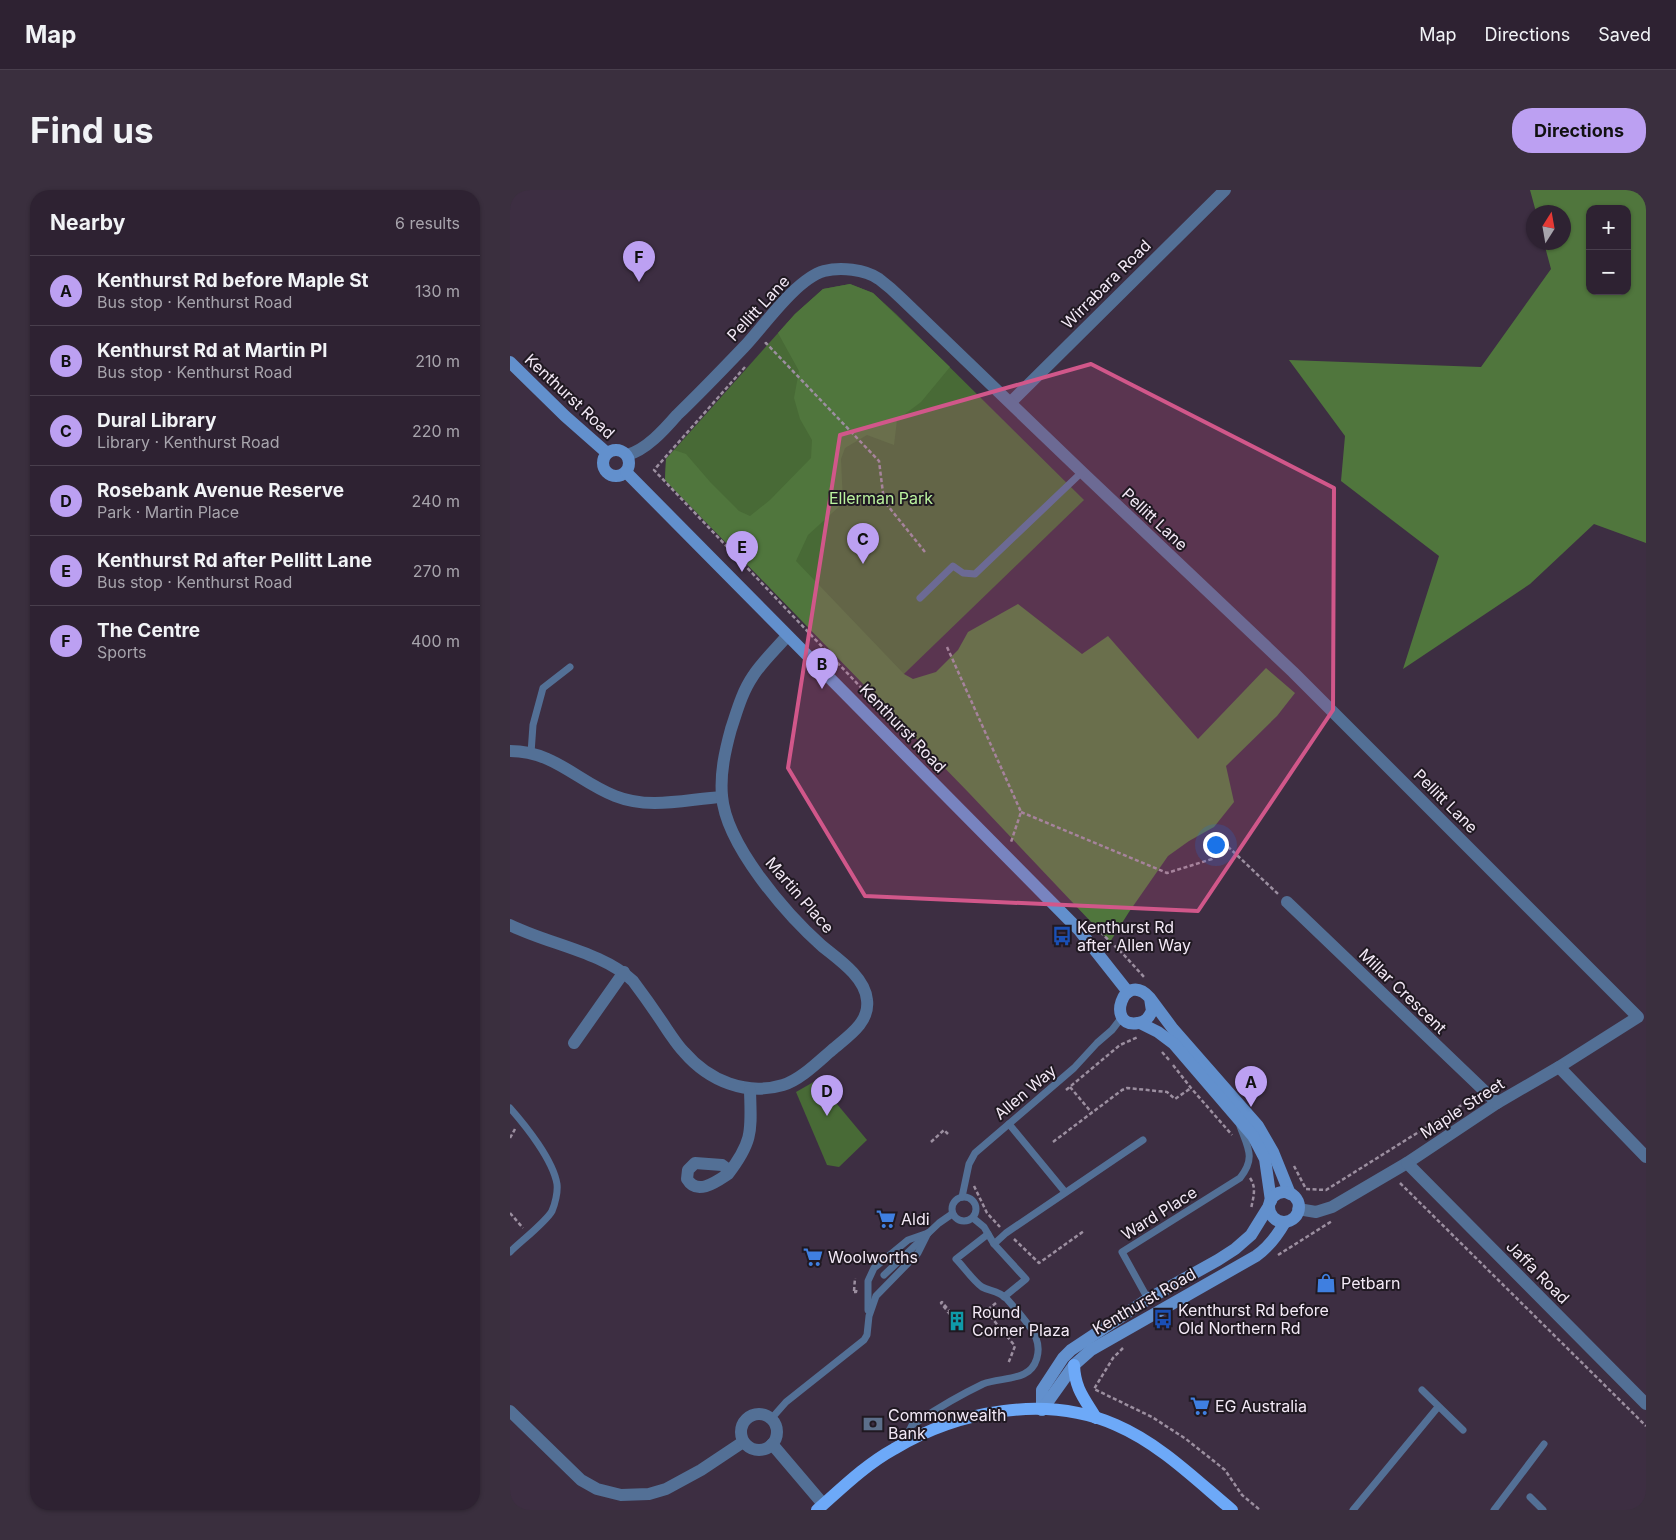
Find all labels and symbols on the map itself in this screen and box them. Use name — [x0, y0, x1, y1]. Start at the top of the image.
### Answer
north arrow — [1526, 205, 1571, 250]
street label: Wirrabara Road — [1057, 235, 1155, 333]
pin: F — [623, 241, 655, 282]
street label: Pellitt Lane — [723, 271, 793, 345]
street label: Kenthurst Road — [521, 349, 619, 443]
street label: Pellitt Lane — [1118, 484, 1192, 554]
park label: Ellerman Park — [829, 488, 933, 508]
pin: C — [847, 523, 879, 564]
pin: E — [726, 531, 758, 572]
pin: B — [806, 648, 838, 689]
street label: Kenthurst Road — [856, 679, 950, 777]
street label: Pellitt Lane — [1410, 765, 1482, 837]
your location — [1203, 832, 1229, 858]
street label: Martin Place — [762, 853, 838, 937]
place label: Kenthurst Rd after Allen Way — [1077, 917, 1191, 955]
bus stop icon: Kenthurst Rd after Allen Way — [1051, 925, 1073, 947]
street label: Millar Crescent — [1355, 944, 1451, 1038]
street label: Allen Way — [990, 1060, 1060, 1124]
pin: A — [1235, 1066, 1267, 1107]
street label: Maple Street — [1416, 1073, 1508, 1143]
pin: D — [811, 1075, 843, 1116]
street label: Ward Place — [1117, 1182, 1201, 1244]
supermarket icon: Aldi — [875, 1208, 897, 1230]
place label: Aldi — [901, 1209, 930, 1229]
street label: Jaffa Road — [1502, 1236, 1574, 1308]
supermarket icon: Woolworths — [802, 1246, 824, 1268]
place label: Woolworths — [828, 1247, 918, 1267]
street label: Kenthurst Road — [1089, 1263, 1199, 1339]
shop icon: Petbarn — [1315, 1272, 1337, 1294]
place label: Petbarn — [1341, 1273, 1400, 1293]
place label: Kenthurst Rd before Old Northern Rd — [1178, 1300, 1329, 1338]
place label: Round Corner Plaza — [972, 1302, 1070, 1340]
bus stop icon: Kenthurst Rd before Old Northern Rd — [1152, 1308, 1174, 1330]
building icon: Round Corner Plaza — [946, 1310, 968, 1332]
supermarket icon: EG Australia — [1189, 1395, 1211, 1417]
place label: EG Australia — [1215, 1396, 1307, 1416]
place label: Commonwealth Bank — [888, 1405, 1006, 1443]
bank icon: Commonwealth Bank — [862, 1413, 884, 1435]

